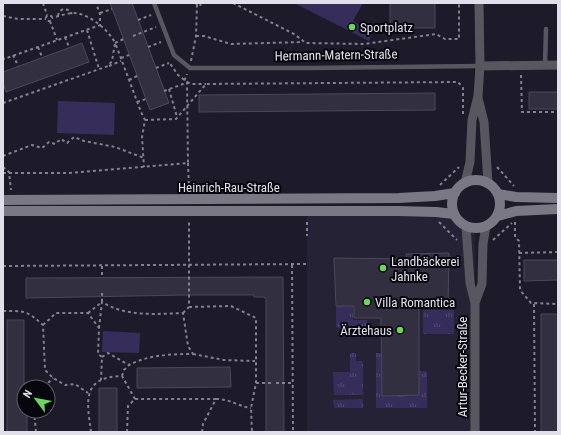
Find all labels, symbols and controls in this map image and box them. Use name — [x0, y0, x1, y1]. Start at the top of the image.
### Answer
place label: Sportplatz — [360, 20, 413, 35]
marker: Sportplatz — [347, 22, 357, 32]
street label: Hermann-Matern-Straße — [274, 46, 398, 64]
street label: Heinrich-Rau-Straße — [178, 180, 280, 195]
place label: Landbäckerei Jahnke — [391, 254, 460, 284]
marker: Landbäckerei Jahnke — [378, 263, 388, 273]
place label: Villa Romantica — [375, 295, 455, 310]
marker: Villa Romantica — [362, 297, 372, 307]
street label: Artur-Becker-Straße — [455, 317, 470, 417]
place label: Ärztehaus — [340, 323, 392, 338]
marker: Ärztehaus — [395, 325, 405, 335]
north arrow — [16, 379, 56, 419]
text: N — [21, 387, 35, 400]

